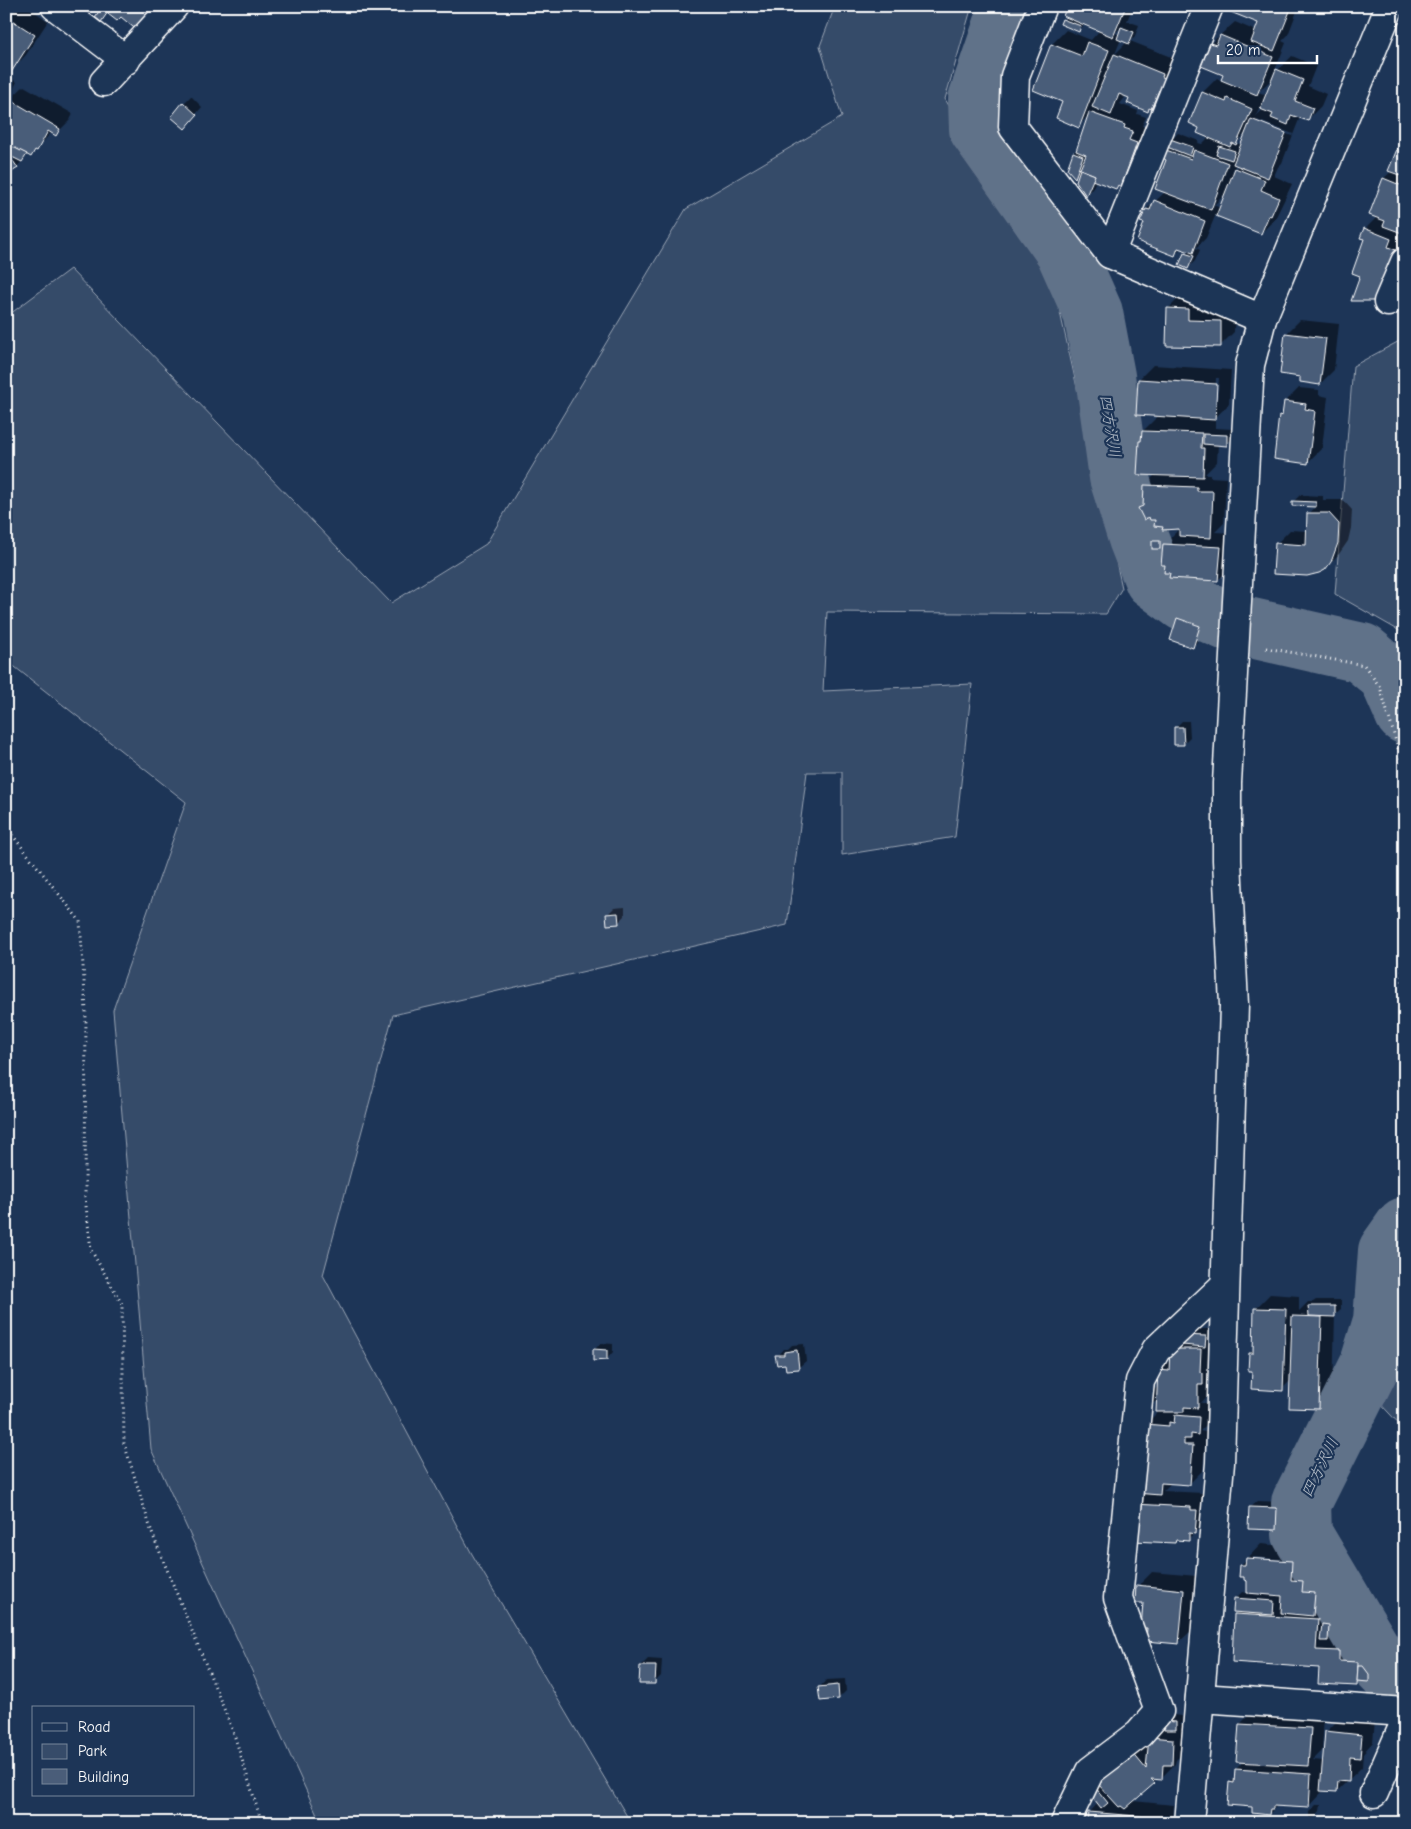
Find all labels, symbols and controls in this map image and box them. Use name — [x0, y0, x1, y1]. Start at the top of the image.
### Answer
scale bar — [1218, 32, 1317, 64]
text: 20 m — [1226, 41, 1260, 59]
water label: 四方沢川 — [1096, 393, 1124, 459]
water label: 四方沢川 — [1298, 1435, 1342, 1500]
legend — [32, 1706, 195, 1796]
text: Road — [78, 1718, 110, 1736]
text: Park — [78, 1742, 107, 1760]
text: Building — [78, 1768, 129, 1786]

